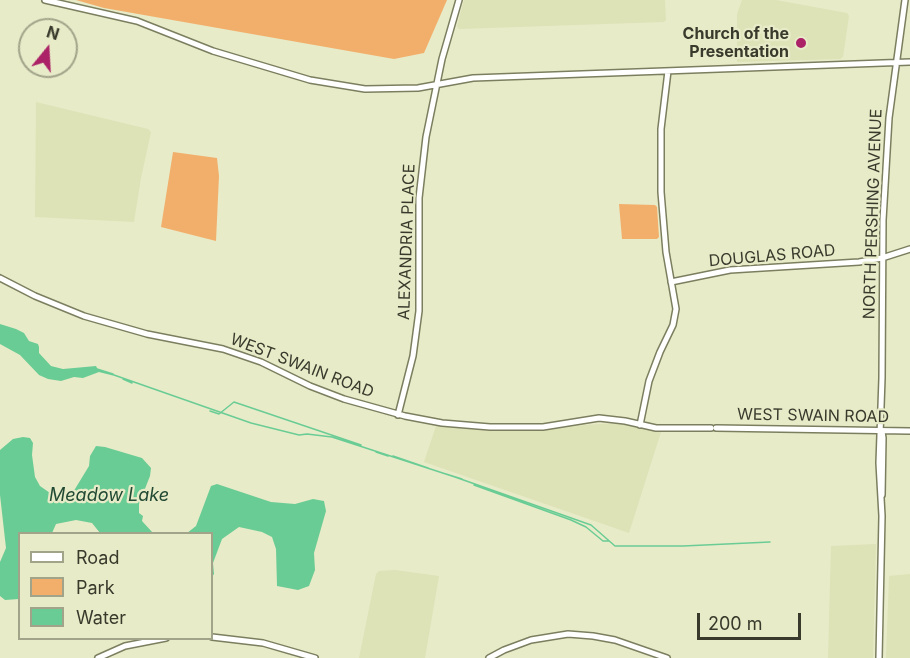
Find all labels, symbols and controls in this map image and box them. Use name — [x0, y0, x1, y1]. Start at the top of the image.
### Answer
north arrow — [18, 18, 78, 78]
text: N — [44, 21, 62, 44]
place label: Church of the Presentation — [683, 24, 789, 62]
marker: Church of the Presentation — [794, 36, 808, 50]
street label: NORTH PERSHING AVENUE — [860, 108, 886, 320]
street label: ALEXANDRIA PLACE — [395, 163, 419, 321]
street label: DOUGLAS ROAD — [708, 241, 836, 271]
street label: WEST SWAIN ROAD — [228, 330, 376, 402]
street label: WEST SWAIN ROAD — [737, 405, 889, 427]
water label: Meadow Lake — [49, 485, 169, 507]
legend — [18, 532, 213, 640]
text: Road — [76, 547, 119, 568]
text: Park — [76, 577, 115, 598]
scale bar — [700, 601, 804, 639]
text: Water — [76, 607, 126, 628]
text: 200 m — [708, 613, 763, 634]

